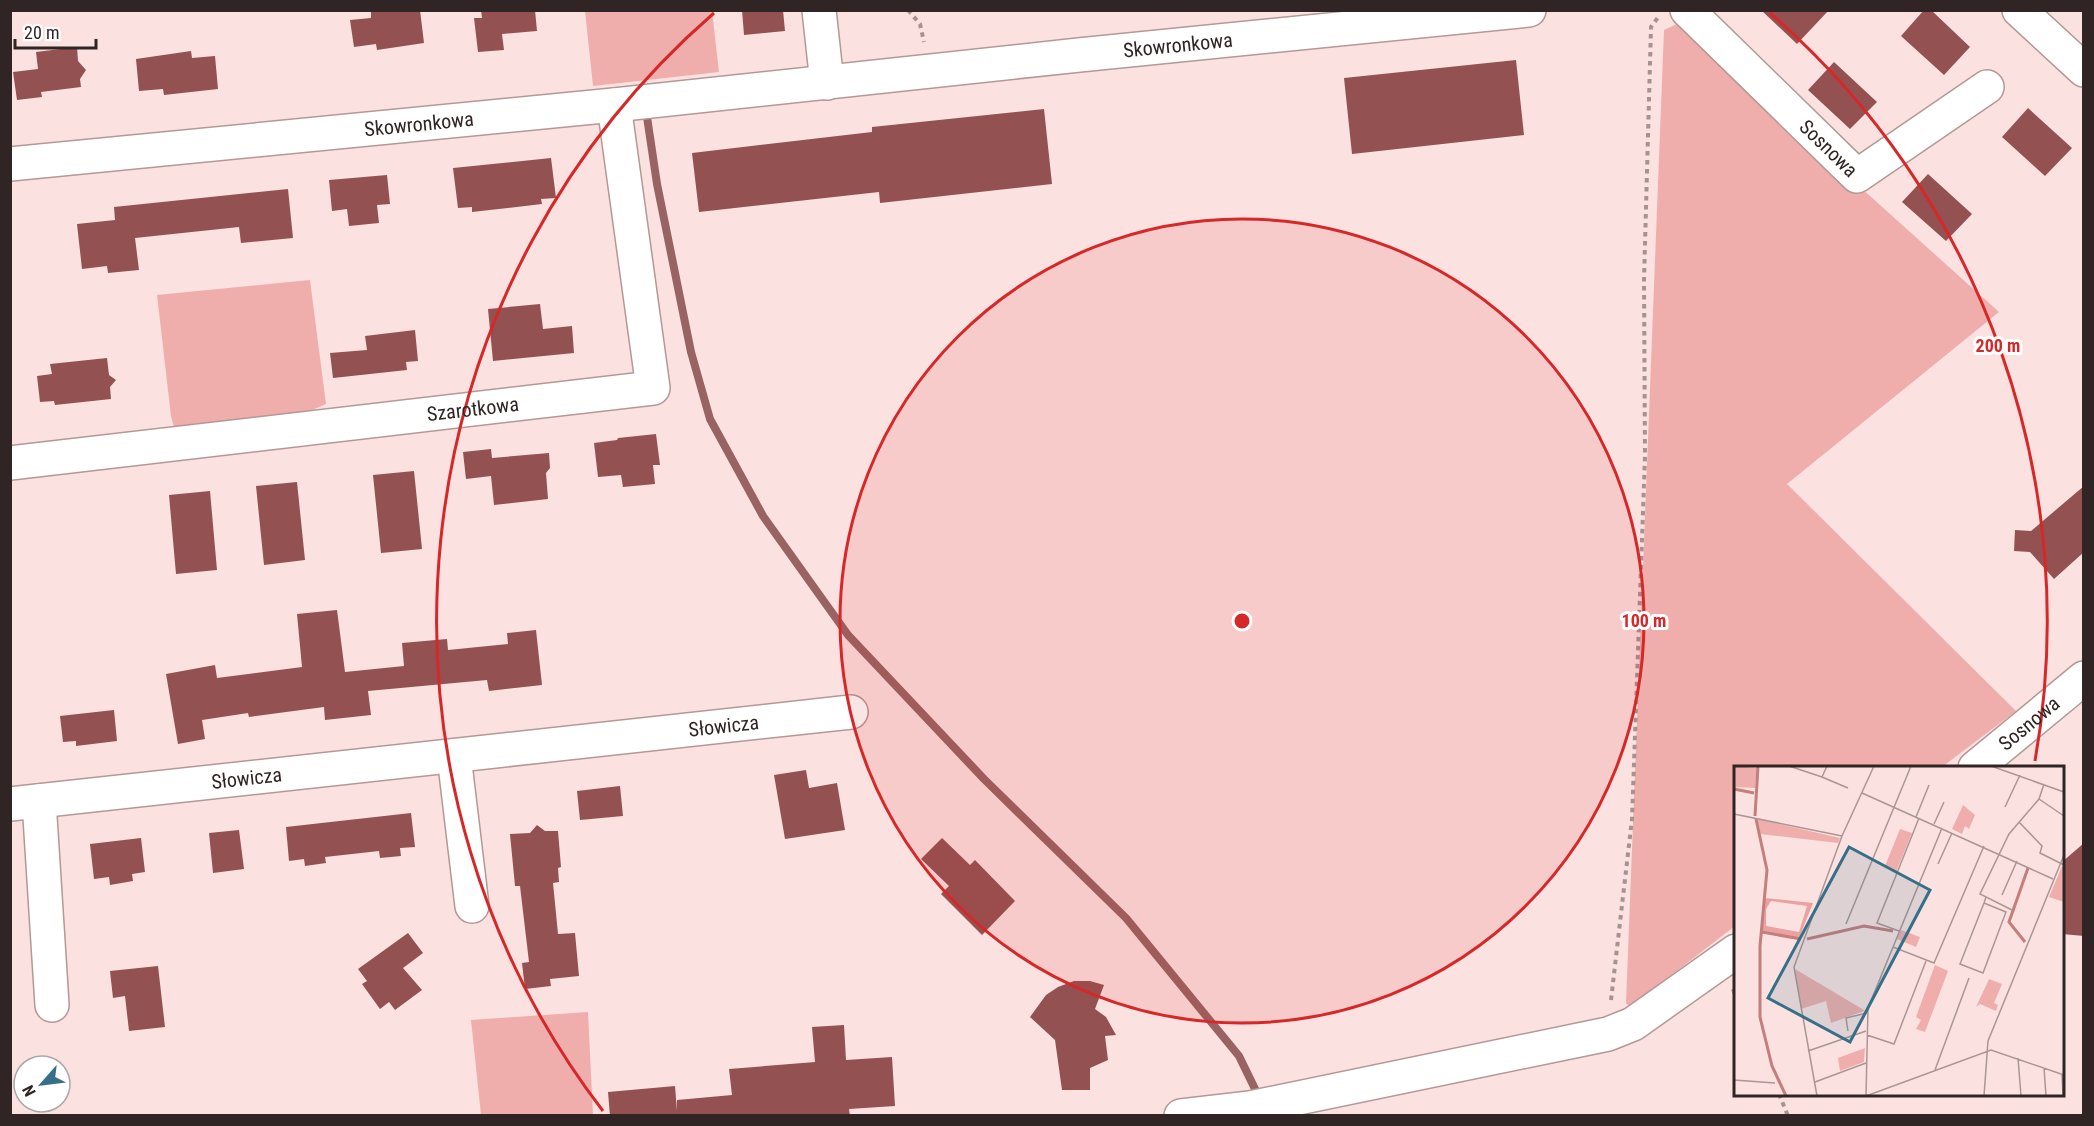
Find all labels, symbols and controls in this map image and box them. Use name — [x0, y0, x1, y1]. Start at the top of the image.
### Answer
scale bar — [15, 12, 96, 50]
text: 20 m — [24, 22, 59, 43]
street label: Skowronkowa — [1122, 28, 1234, 63]
street label: Skowronkowa — [363, 107, 475, 141]
street label: Sosnowa — [1795, 115, 1863, 182]
text: 200 m — [1976, 335, 2020, 356]
street label: Szarotkowa — [426, 392, 520, 426]
text: 100 m — [1622, 610, 1666, 631]
centre of rings — [1232, 611, 1252, 631]
street label: Sosnowa — [1994, 691, 2064, 756]
street label: Słowicza — [687, 710, 760, 742]
street label: Słowicza — [210, 762, 283, 794]
inset map — [1734, 766, 2064, 1096]
north arrow — [12, 1054, 72, 1114]
text: N — [19, 1082, 40, 1100]

